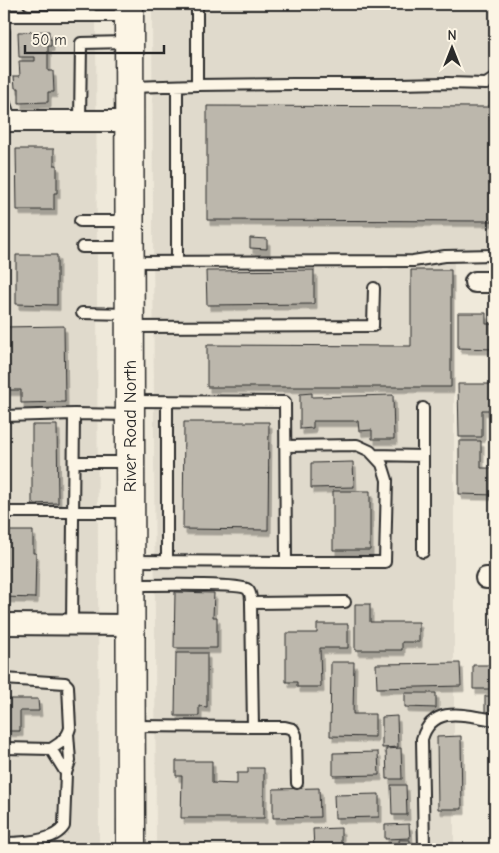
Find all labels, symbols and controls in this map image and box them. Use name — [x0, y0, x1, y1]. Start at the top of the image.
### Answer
scale bar — [25, 22, 164, 54]
north arrow — [426, 22, 476, 72]
text: N — [447, 27, 457, 44]
text: 50 m — [32, 31, 67, 49]
street label: River Road North — [120, 360, 141, 492]

